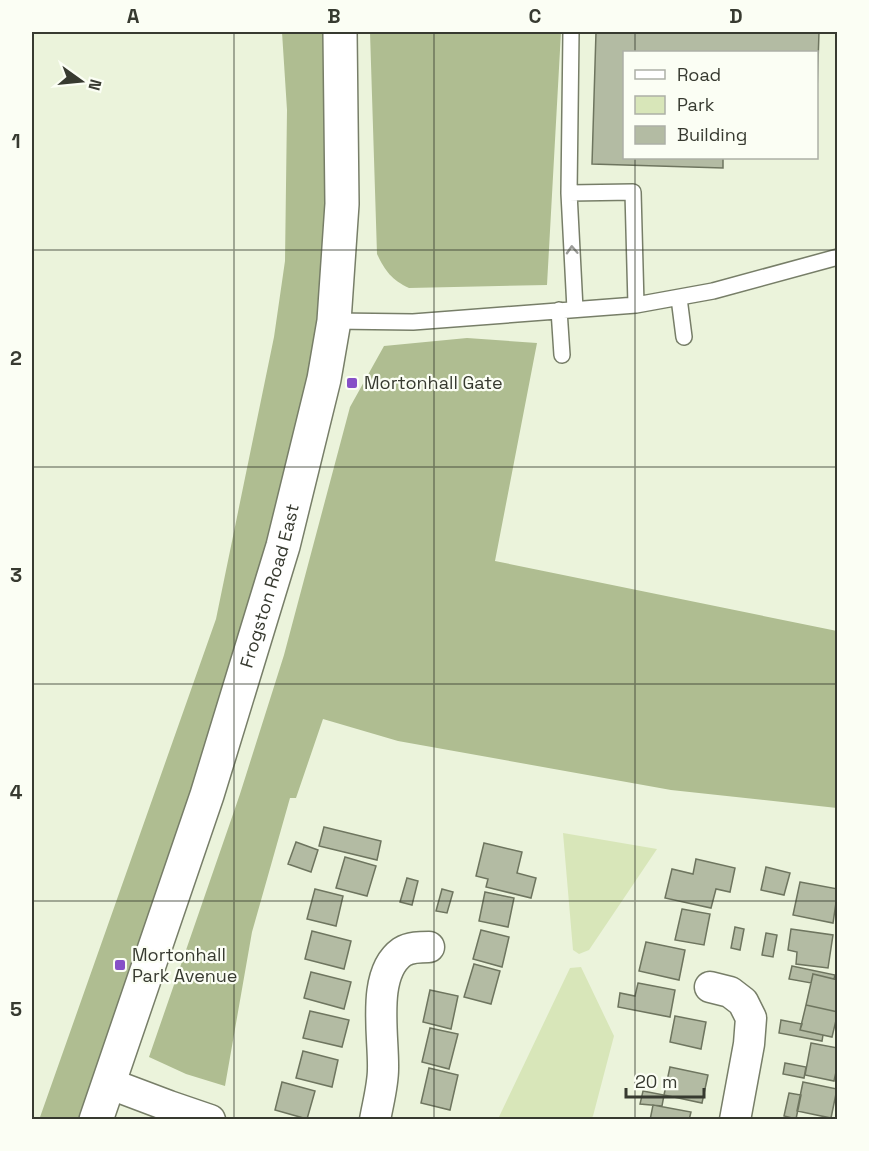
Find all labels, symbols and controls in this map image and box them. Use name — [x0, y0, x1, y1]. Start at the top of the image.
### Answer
text: A — [127, 3, 140, 29]
text: B — [327, 3, 341, 29]
text: C — [529, 3, 542, 29]
text: D — [729, 3, 743, 29]
north arrow — [51, 51, 111, 111]
legend — [623, 51, 818, 159]
text: Road — [677, 63, 721, 86]
text: N — [83, 77, 107, 93]
text: Park — [677, 93, 715, 116]
text: Building — [677, 123, 747, 146]
text: 1 — [11, 128, 21, 154]
one-way arrow — [566, 246, 578, 255]
text: 2 — [10, 345, 22, 371]
place label: Mortonhall Gate — [364, 371, 503, 394]
marker: Mortonhall Gate — [345, 376, 359, 390]
street label: Frogston Road East — [235, 501, 304, 670]
text: 3 — [10, 562, 22, 588]
text: 4 — [10, 779, 23, 805]
place label: Mortonhall Park Avenue — [132, 943, 237, 987]
marker: Mortonhall Park Avenue — [113, 958, 127, 972]
text: 5 — [10, 996, 22, 1022]
scale bar — [626, 1061, 704, 1099]
text: 20 m — [635, 1070, 678, 1093]

